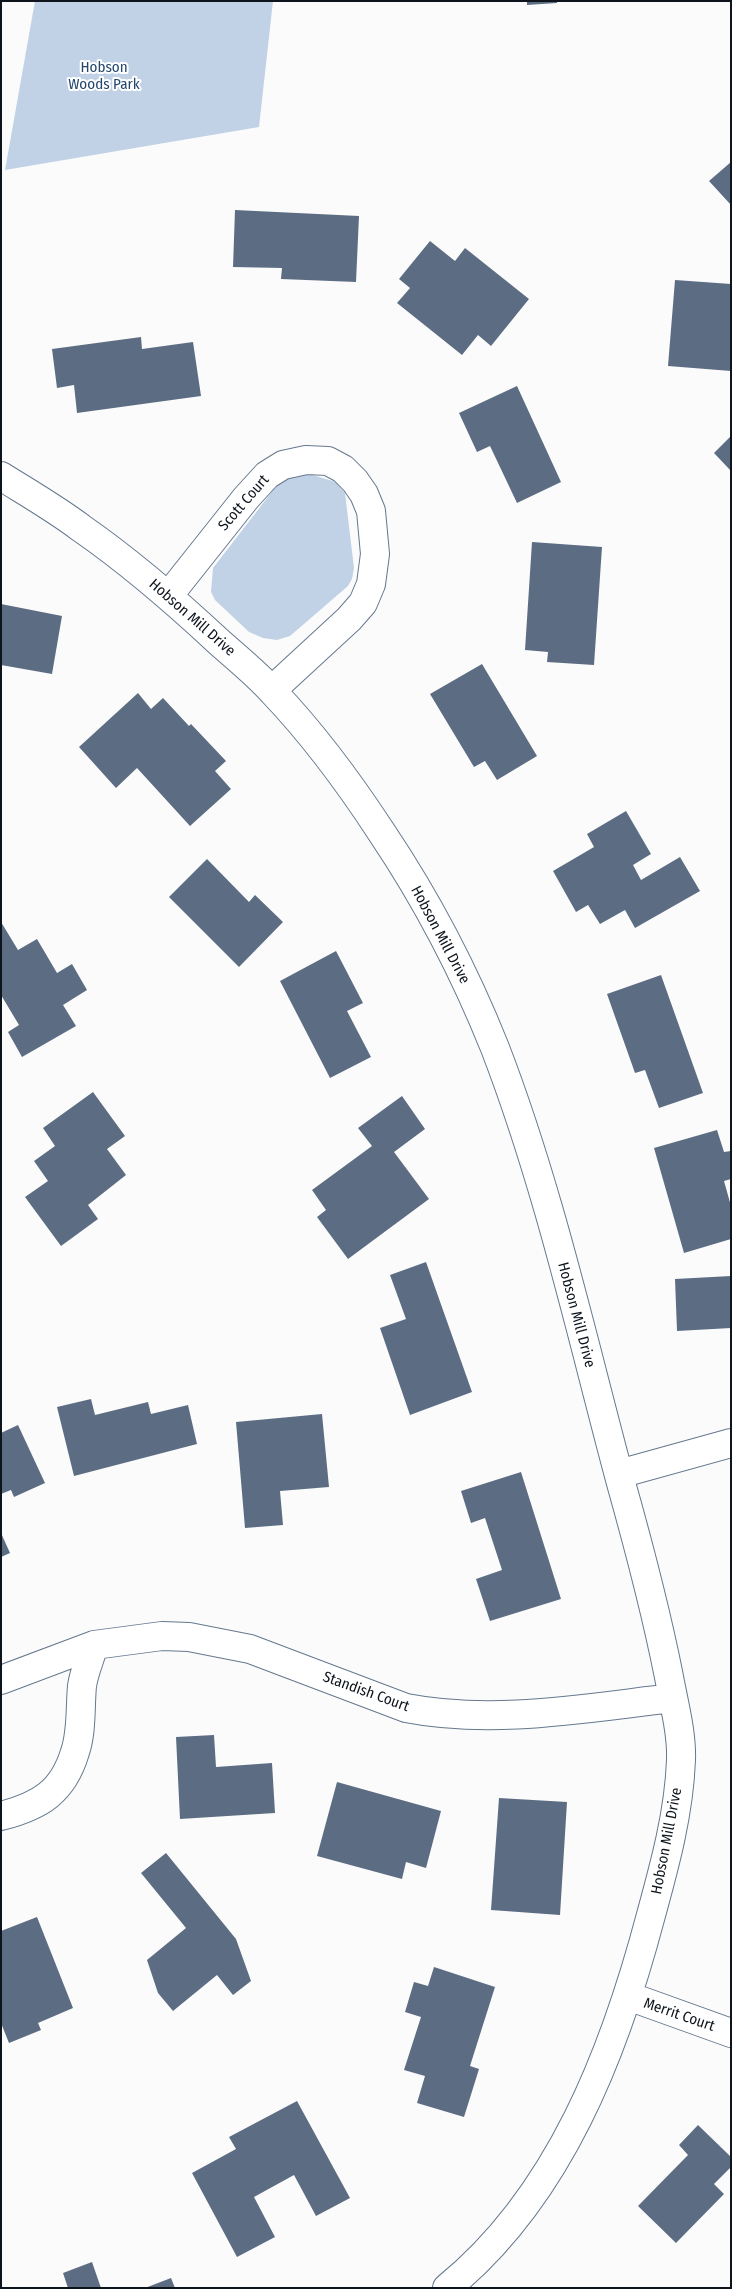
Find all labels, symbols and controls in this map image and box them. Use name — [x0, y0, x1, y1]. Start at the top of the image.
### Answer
park label: Hobson Woods Park — [68, 59, 140, 94]
street label: Scott Court — [215, 471, 273, 535]
street label: Hobson Mill Drive — [145, 576, 239, 660]
street label: Hobson Mill Drive — [407, 883, 473, 987]
street label: Hobson Mill Drive — [553, 1260, 599, 1370]
street label: Standish Court — [320, 1668, 412, 1716]
street label: Hobson Mill Drive — [648, 1786, 686, 1896]
street label: Merrit Court — [641, 1994, 717, 2036]

